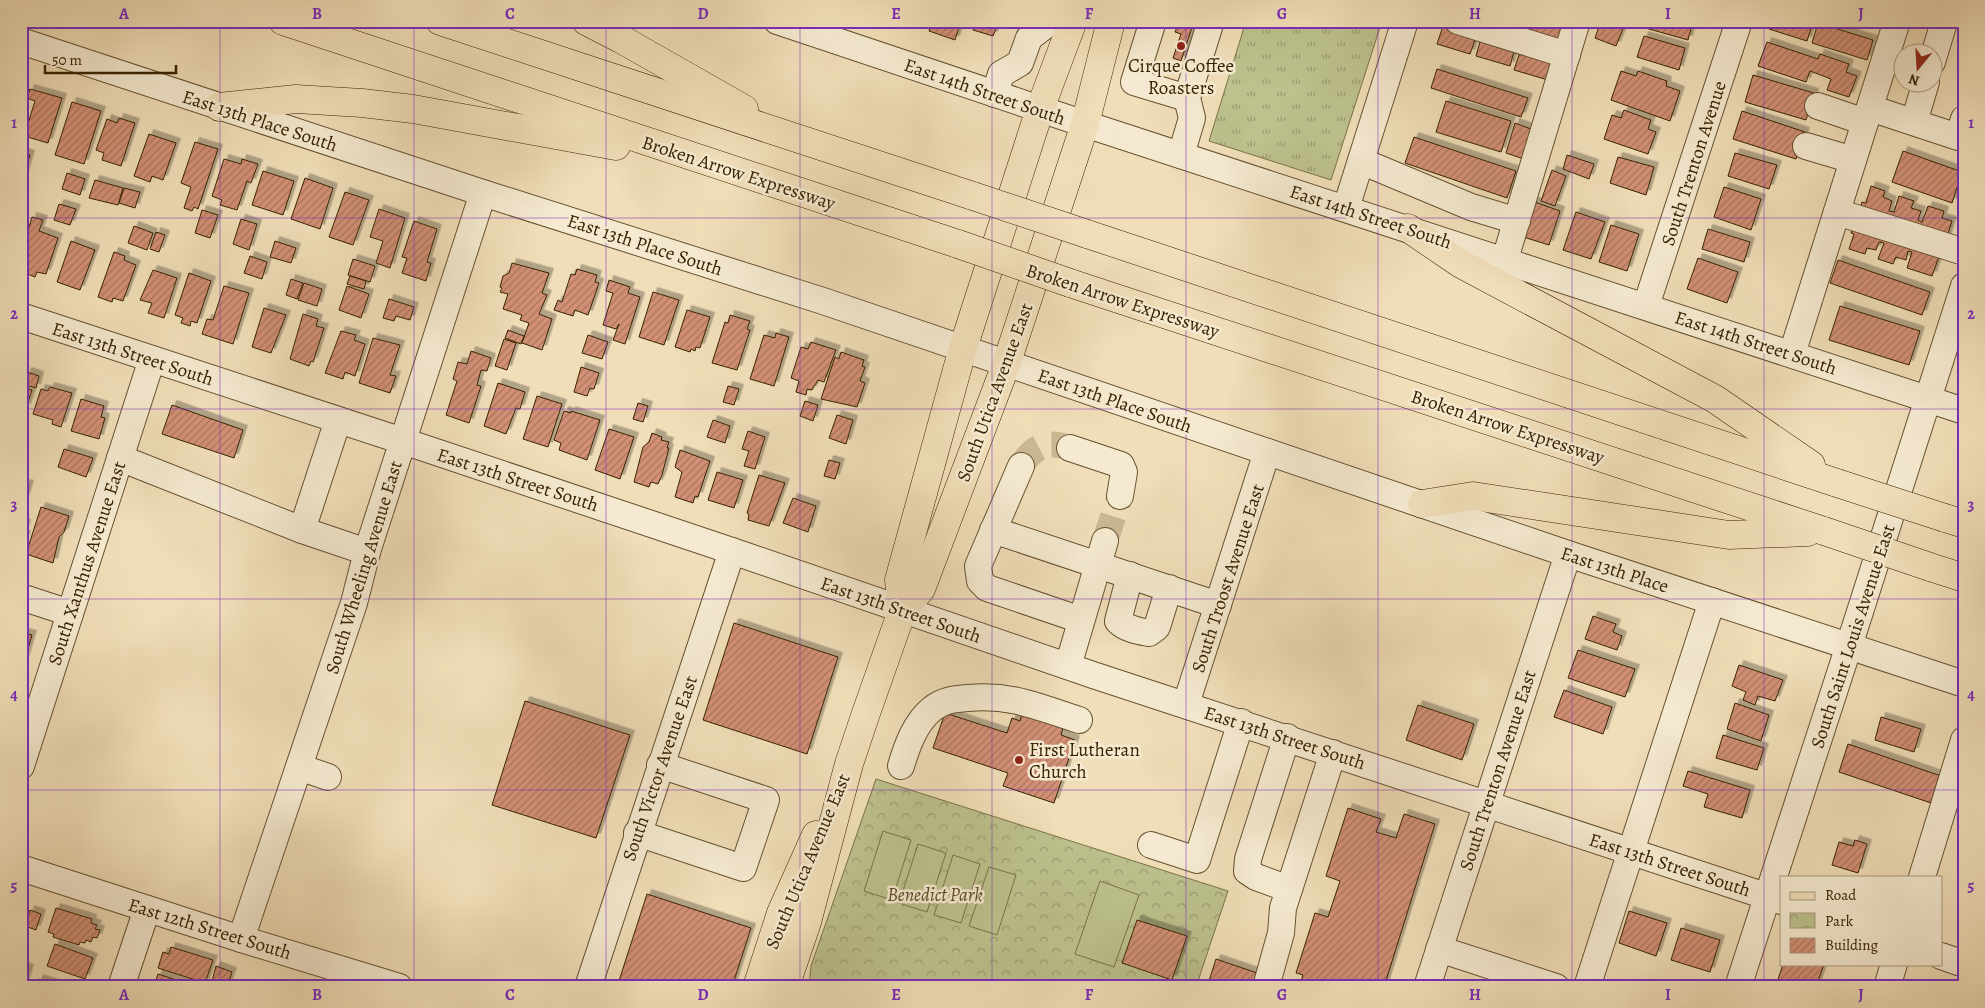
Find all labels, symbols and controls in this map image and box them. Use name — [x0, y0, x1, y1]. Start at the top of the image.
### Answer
text: A — [118, 3, 130, 25]
text: B — [312, 3, 322, 25]
text: C — [505, 3, 515, 25]
text: D — [697, 3, 709, 25]
text: E — [891, 3, 901, 25]
text: F — [1085, 3, 1094, 25]
text: G — [1277, 3, 1287, 25]
text: H — [1469, 3, 1481, 25]
text: I — [1665, 3, 1671, 25]
text: J — [1858, 3, 1864, 25]
marker: Cirque Coffee Roasters — [1175, 40, 1187, 52]
scale bar — [45, 42, 176, 74]
north arrow — [1892, 42, 1942, 92]
text: 50 m — [52, 50, 82, 70]
street label: East 14th Street South — [901, 52, 1069, 132]
place label: Cirque Coffee Roasters — [1128, 53, 1234, 101]
text: N — [1906, 69, 1922, 90]
street label: South Trenton Avenue — [1655, 78, 1733, 249]
street label: East 13th Place South — [179, 84, 341, 158]
text: 1 — [11, 112, 17, 134]
text: 1 — [1968, 112, 1974, 134]
street label: Broken Arrow Expressway — [639, 129, 839, 217]
street label: East 14th Street South — [1286, 178, 1455, 255]
street label: East 13th Place South — [564, 208, 726, 282]
street label: Broken Arrow Expressway — [1023, 257, 1223, 345]
street label: South Utica Avenue East — [950, 299, 1039, 485]
text: 2 — [10, 303, 18, 325]
text: 2 — [1967, 303, 1975, 325]
street label: East 14th Street South — [1671, 304, 1840, 381]
street label: East 13th Street South — [49, 316, 217, 392]
street label: East 13th Place South — [1034, 362, 1195, 440]
street label: Broken Arrow Expressway — [1408, 383, 1608, 471]
street label: East 13th Street South — [434, 442, 602, 518]
street label: South Wheeling Avenue East — [319, 457, 409, 677]
street label: South Xanthus Avenue East — [42, 458, 132, 669]
street label: South Troost Avenue East — [1185, 481, 1271, 676]
text: 3 — [11, 494, 18, 516]
text: 3 — [1968, 494, 1975, 516]
street label: South Saint Louis Avenue East — [1804, 521, 1901, 752]
street label: East 13th Place — [1557, 540, 1672, 600]
street label: East 13th Street South — [817, 570, 984, 650]
street label: South Trenton Avenue East — [1453, 667, 1543, 874]
street label: South Victor Avenue East — [616, 672, 704, 865]
text: 4 — [10, 684, 18, 706]
text: 4 — [1967, 684, 1975, 706]
street label: East 13th Street South — [1201, 700, 1369, 776]
place label: First Lutheran Church — [1029, 737, 1140, 785]
marker: First Lutheran Church — [1013, 754, 1025, 766]
street label: South Utica Avenue East — [759, 769, 857, 953]
street label: East 13th Street South — [1586, 827, 1754, 903]
text: 5 — [11, 875, 18, 897]
text: 5 — [1968, 875, 1975, 897]
legend — [1780, 876, 1942, 966]
park label: Benedict Park — [887, 882, 983, 908]
text: Road — [1825, 885, 1857, 905]
street label: East 12th Street South — [125, 892, 295, 966]
text: Park — [1825, 911, 1854, 931]
text: Building — [1825, 935, 1878, 955]
text: A — [118, 984, 130, 1006]
text: B — [312, 984, 322, 1006]
text: C — [505, 984, 515, 1006]
text: D — [697, 984, 709, 1006]
text: E — [891, 984, 901, 1006]
text: F — [1085, 984, 1094, 1006]
text: G — [1277, 984, 1287, 1006]
text: H — [1469, 984, 1481, 1006]
text: I — [1665, 984, 1671, 1006]
text: J — [1858, 984, 1864, 1006]

